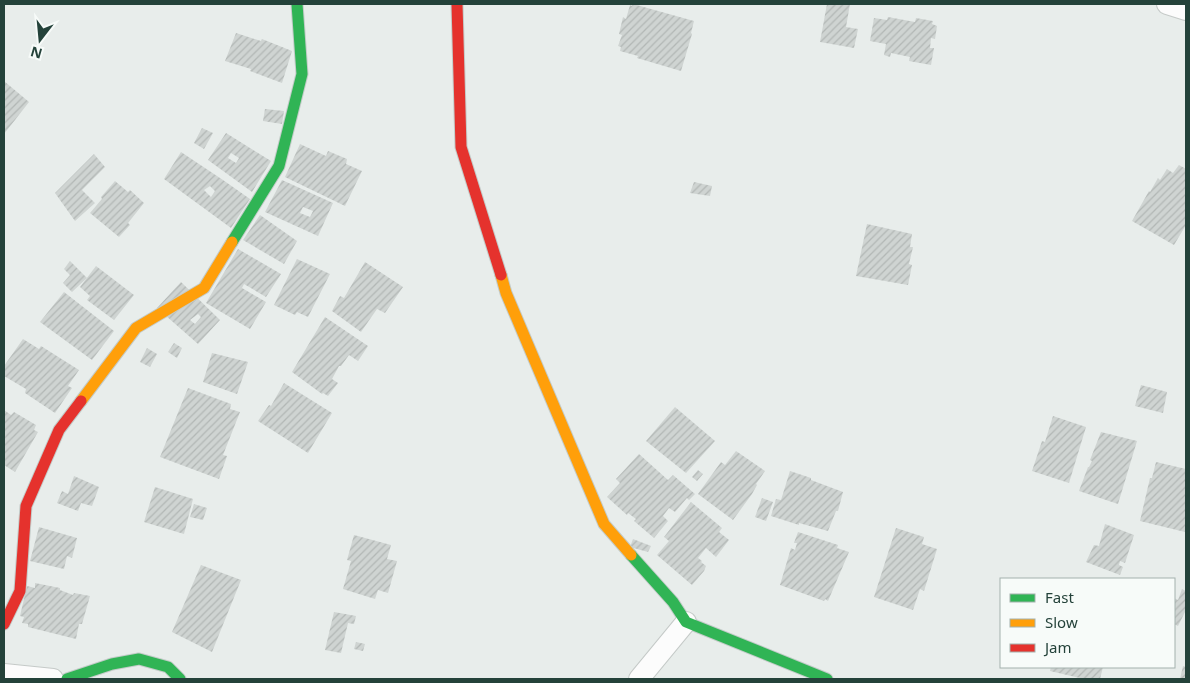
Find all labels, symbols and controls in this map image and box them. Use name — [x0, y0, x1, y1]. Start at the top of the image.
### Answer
north arrow — [15, 15, 65, 65]
text: N — [28, 42, 44, 64]
legend — [1000, 578, 1175, 668]
text: Fast — [1045, 587, 1074, 607]
text: Slow — [1045, 612, 1078, 632]
text: Jam — [1043, 637, 1072, 657]

